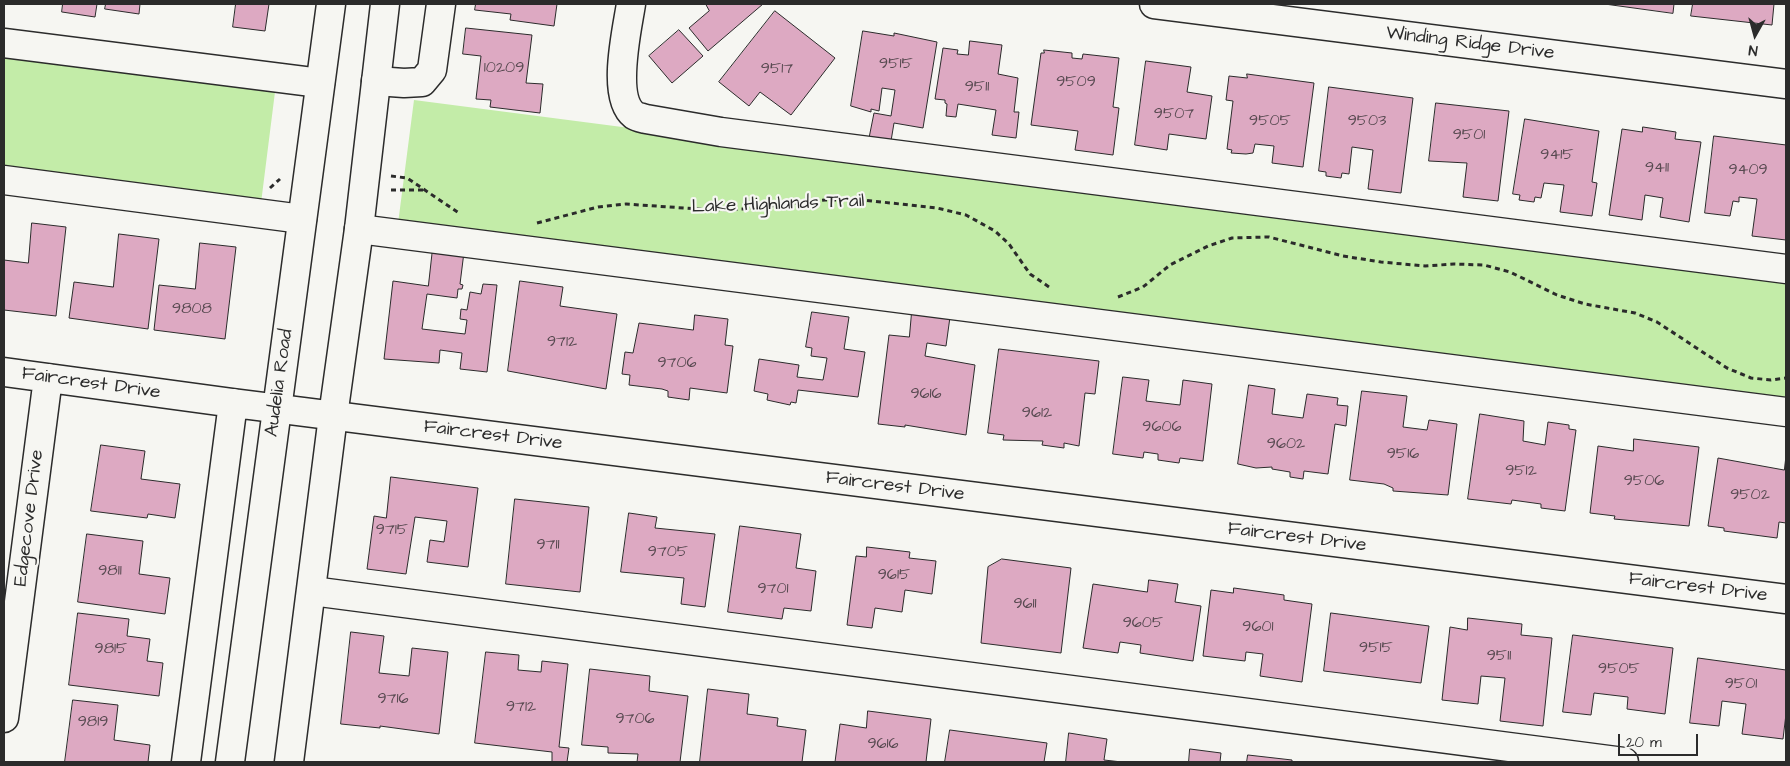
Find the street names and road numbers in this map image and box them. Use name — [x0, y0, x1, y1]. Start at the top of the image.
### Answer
street label: Winding Ridge Drive — [1385, 22, 1555, 66]
street label: Lake Highlands Trail — [691, 191, 865, 219]
street label: Audelia Road — [261, 328, 299, 438]
street label: Faircrest Drive — [20, 363, 162, 405]
street label: Faircrest Drive — [422, 416, 564, 456]
street label: Edgecove Drive — [10, 448, 50, 588]
street label: Faircrest Drive — [824, 467, 966, 507]
street label: Faircrest Drive — [1226, 518, 1368, 558]
street label: Faircrest Drive — [1627, 568, 1769, 608]

